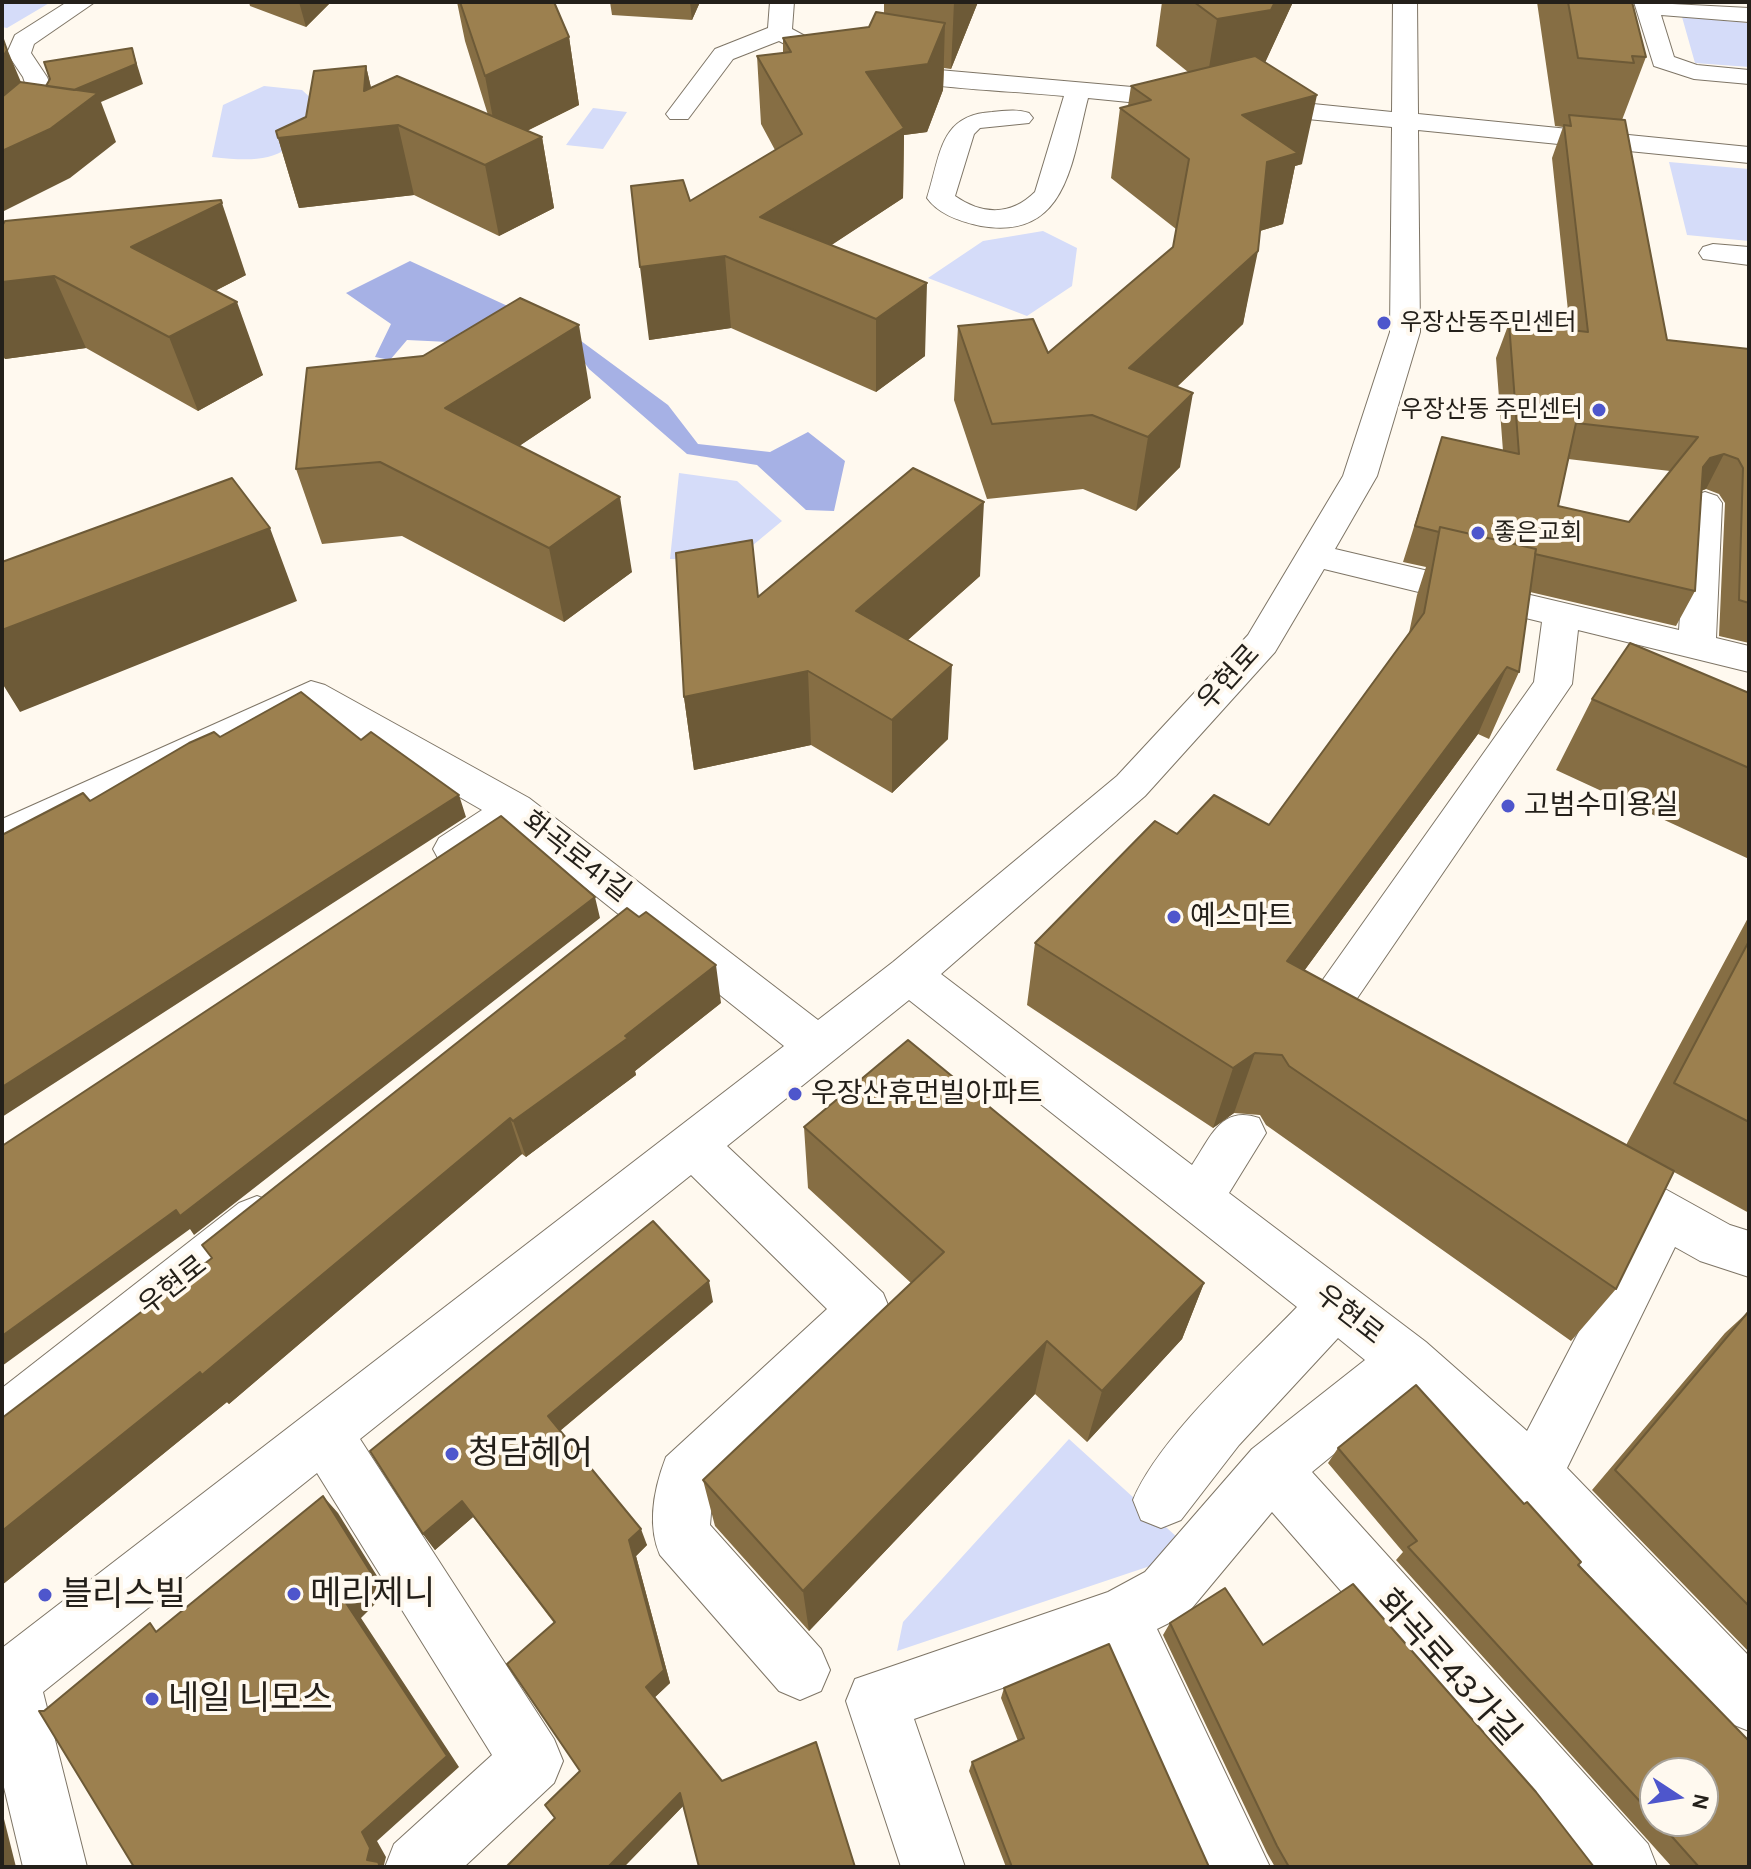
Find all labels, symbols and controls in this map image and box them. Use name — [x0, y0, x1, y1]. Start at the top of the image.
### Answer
place label: 우장산동주민센터 — [1400, 309, 1577, 337]
marker: 우장산동주민센터 — [1375, 314, 1393, 332]
place label: 우장산동 주민센터 — [1401, 396, 1583, 424]
marker: 우장산동 주민센터 — [1590, 401, 1608, 419]
place label: 좋은교회 — [1494, 519, 1582, 547]
marker: 좋은교회 — [1469, 524, 1487, 542]
street label: 우현로 — [1191, 638, 1267, 718]
place label: 고범수미용실 — [1524, 789, 1679, 823]
marker: 고범수미용실 — [1499, 797, 1517, 815]
street label: 화곡로41길 — [515, 804, 637, 910]
place label: 예스마트 — [1190, 900, 1293, 934]
marker: 예스마트 — [1165, 908, 1183, 926]
place label: 우장산휴먼빌아파트 — [811, 1077, 1043, 1111]
marker: 우장산휴먼빌아파트 — [786, 1085, 804, 1103]
street label: 우현로 — [132, 1249, 214, 1323]
street label: 우현로 — [1308, 1278, 1390, 1352]
place label: 청담헤어 — [468, 1434, 593, 1474]
marker: 청담헤어 — [443, 1445, 461, 1463]
place label: 메리제니 — [310, 1574, 435, 1614]
place label: 블리스빌 — [61, 1575, 186, 1615]
street label: 화곡로43가길 — [1367, 1582, 1529, 1754]
marker: 메리제니 — [285, 1585, 303, 1603]
marker: 블리스빌 — [36, 1586, 54, 1604]
place label: 네일 니모스 — [168, 1679, 332, 1719]
marker: 네일 니모스 — [143, 1690, 161, 1708]
north arrow — [1639, 1757, 1719, 1837]
text: N — [1686, 1791, 1715, 1812]

